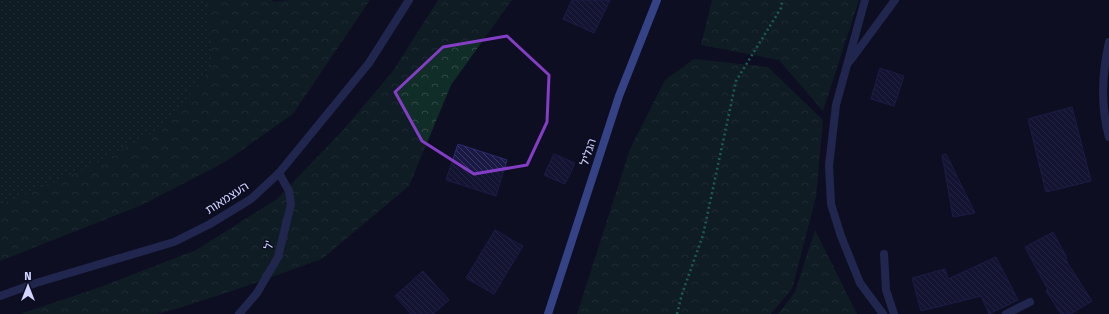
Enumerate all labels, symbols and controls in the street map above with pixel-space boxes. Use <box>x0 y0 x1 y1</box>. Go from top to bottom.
street label: הגליל <box>577 137 599 167</box>
street label: העצמאות <box>203 179 251 217</box>
street label: ל' <box>261 239 277 251</box>
north arrow <box>8 266 48 306</box>
text: N <box>24 270 32 283</box>

